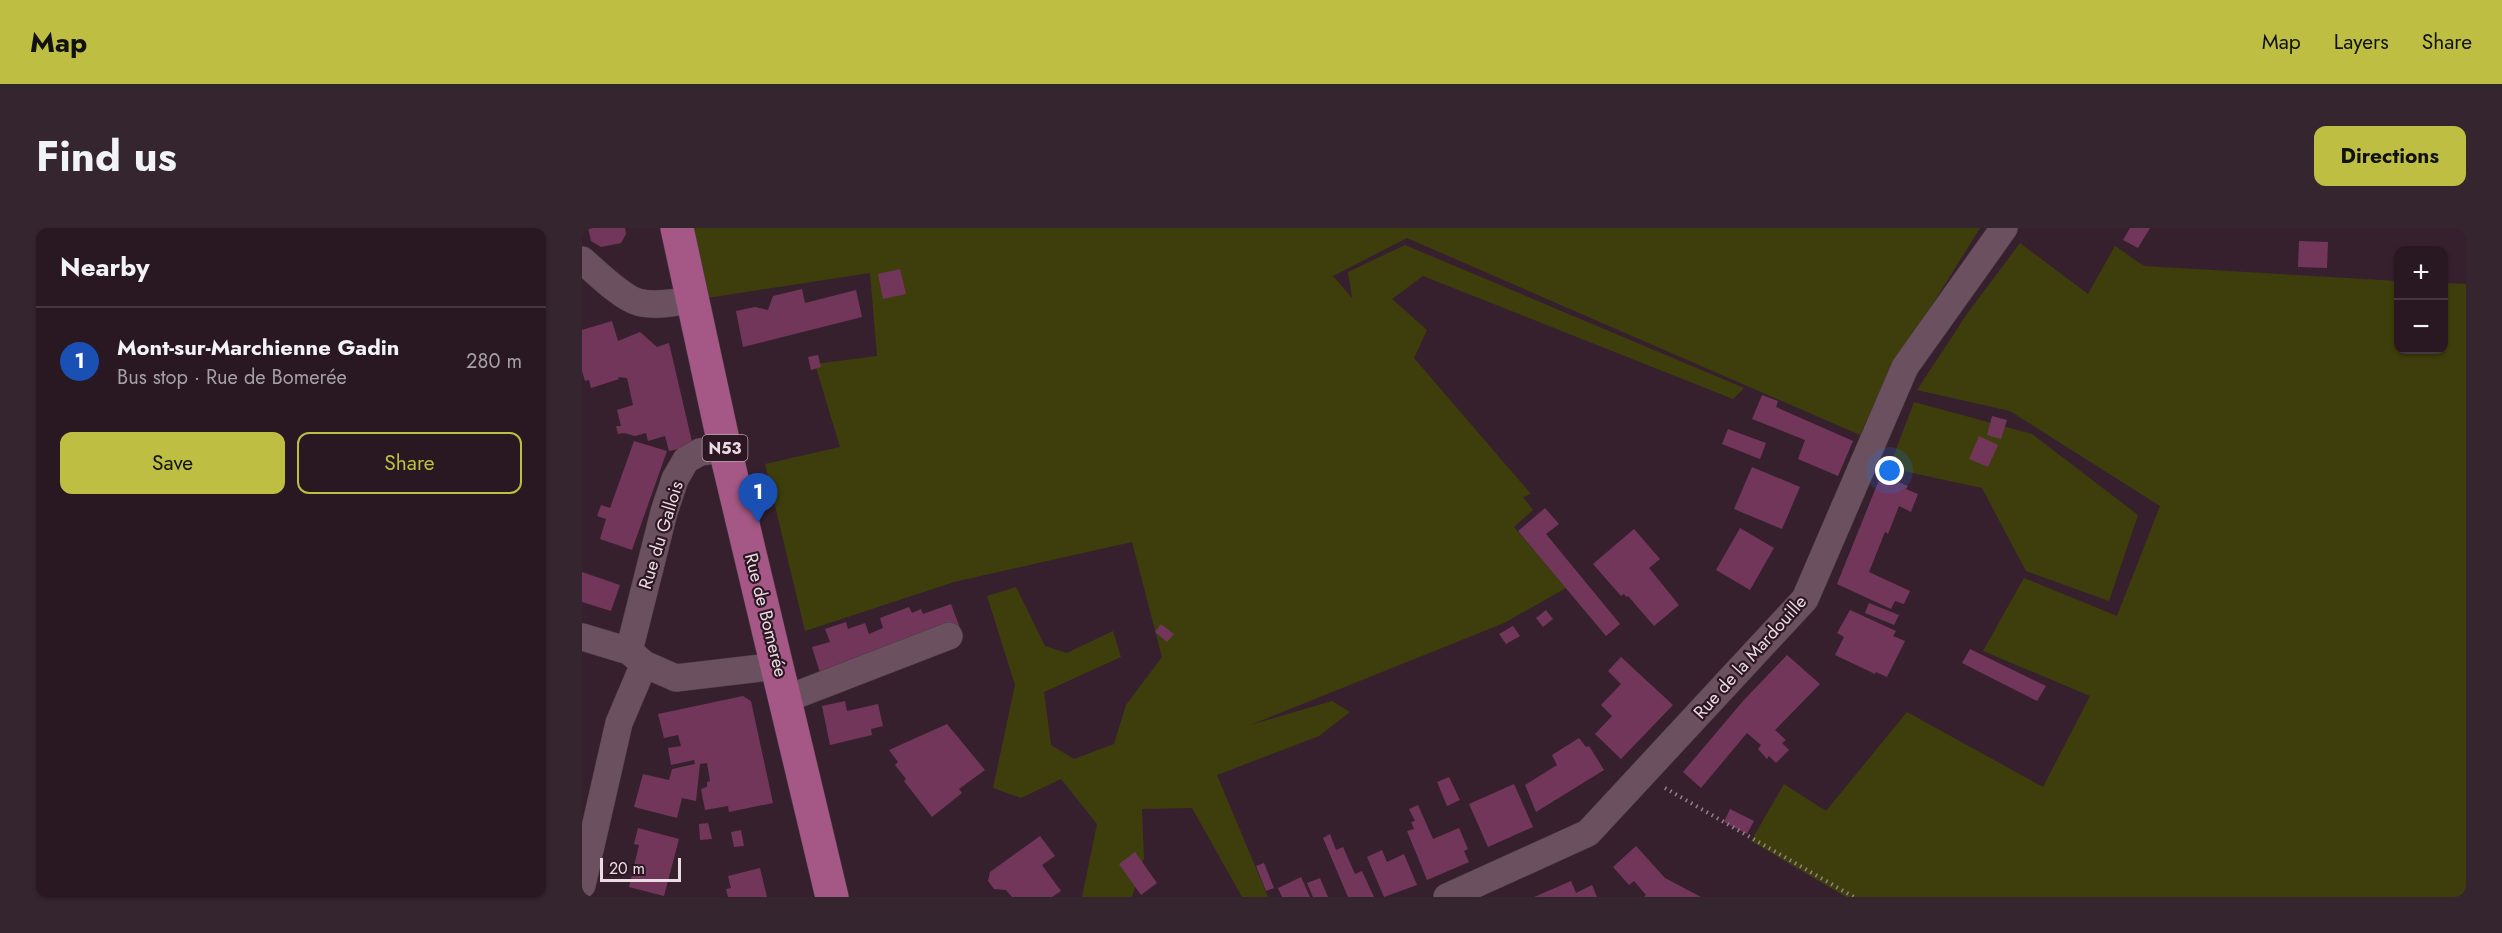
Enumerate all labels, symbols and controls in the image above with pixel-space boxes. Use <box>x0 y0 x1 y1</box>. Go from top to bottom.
text: Map <box>30 22 87 63</box>
text: Map <box>2262 27 2301 57</box>
text: Layers <box>2334 27 2389 57</box>
text: Share <box>2422 27 2472 57</box>
text: Find us <box>36 126 177 187</box>
button: Directions <box>2314 126 2466 186</box>
map controls <box>2394 246 2448 354</box>
button: + <box>2394 246 2448 300</box>
text: Nearby <box>60 248 149 286</box>
button: − <box>2394 300 2448 354</box>
text: Mont-sur-Marchienne Gadin <box>117 331 400 363</box>
text: 1 <box>74 347 85 376</box>
text: 280 m <box>466 347 522 376</box>
text: Bus stop · Rue de Bomerée <box>117 363 347 392</box>
button: Save <box>60 432 285 494</box>
button: Share <box>297 432 522 494</box>
road number: N53 <box>702 435 748 461</box>
your location <box>1875 456 1904 485</box>
pin: 1 <box>738 474 777 523</box>
street label: Rue du Gallois <box>632 478 690 592</box>
street label: Rue de Bomerée <box>738 550 794 680</box>
street label: Rue de la Mardouille <box>1687 589 1813 725</box>
scale bar <box>600 855 681 882</box>
text: 20 m <box>609 857 645 880</box>

